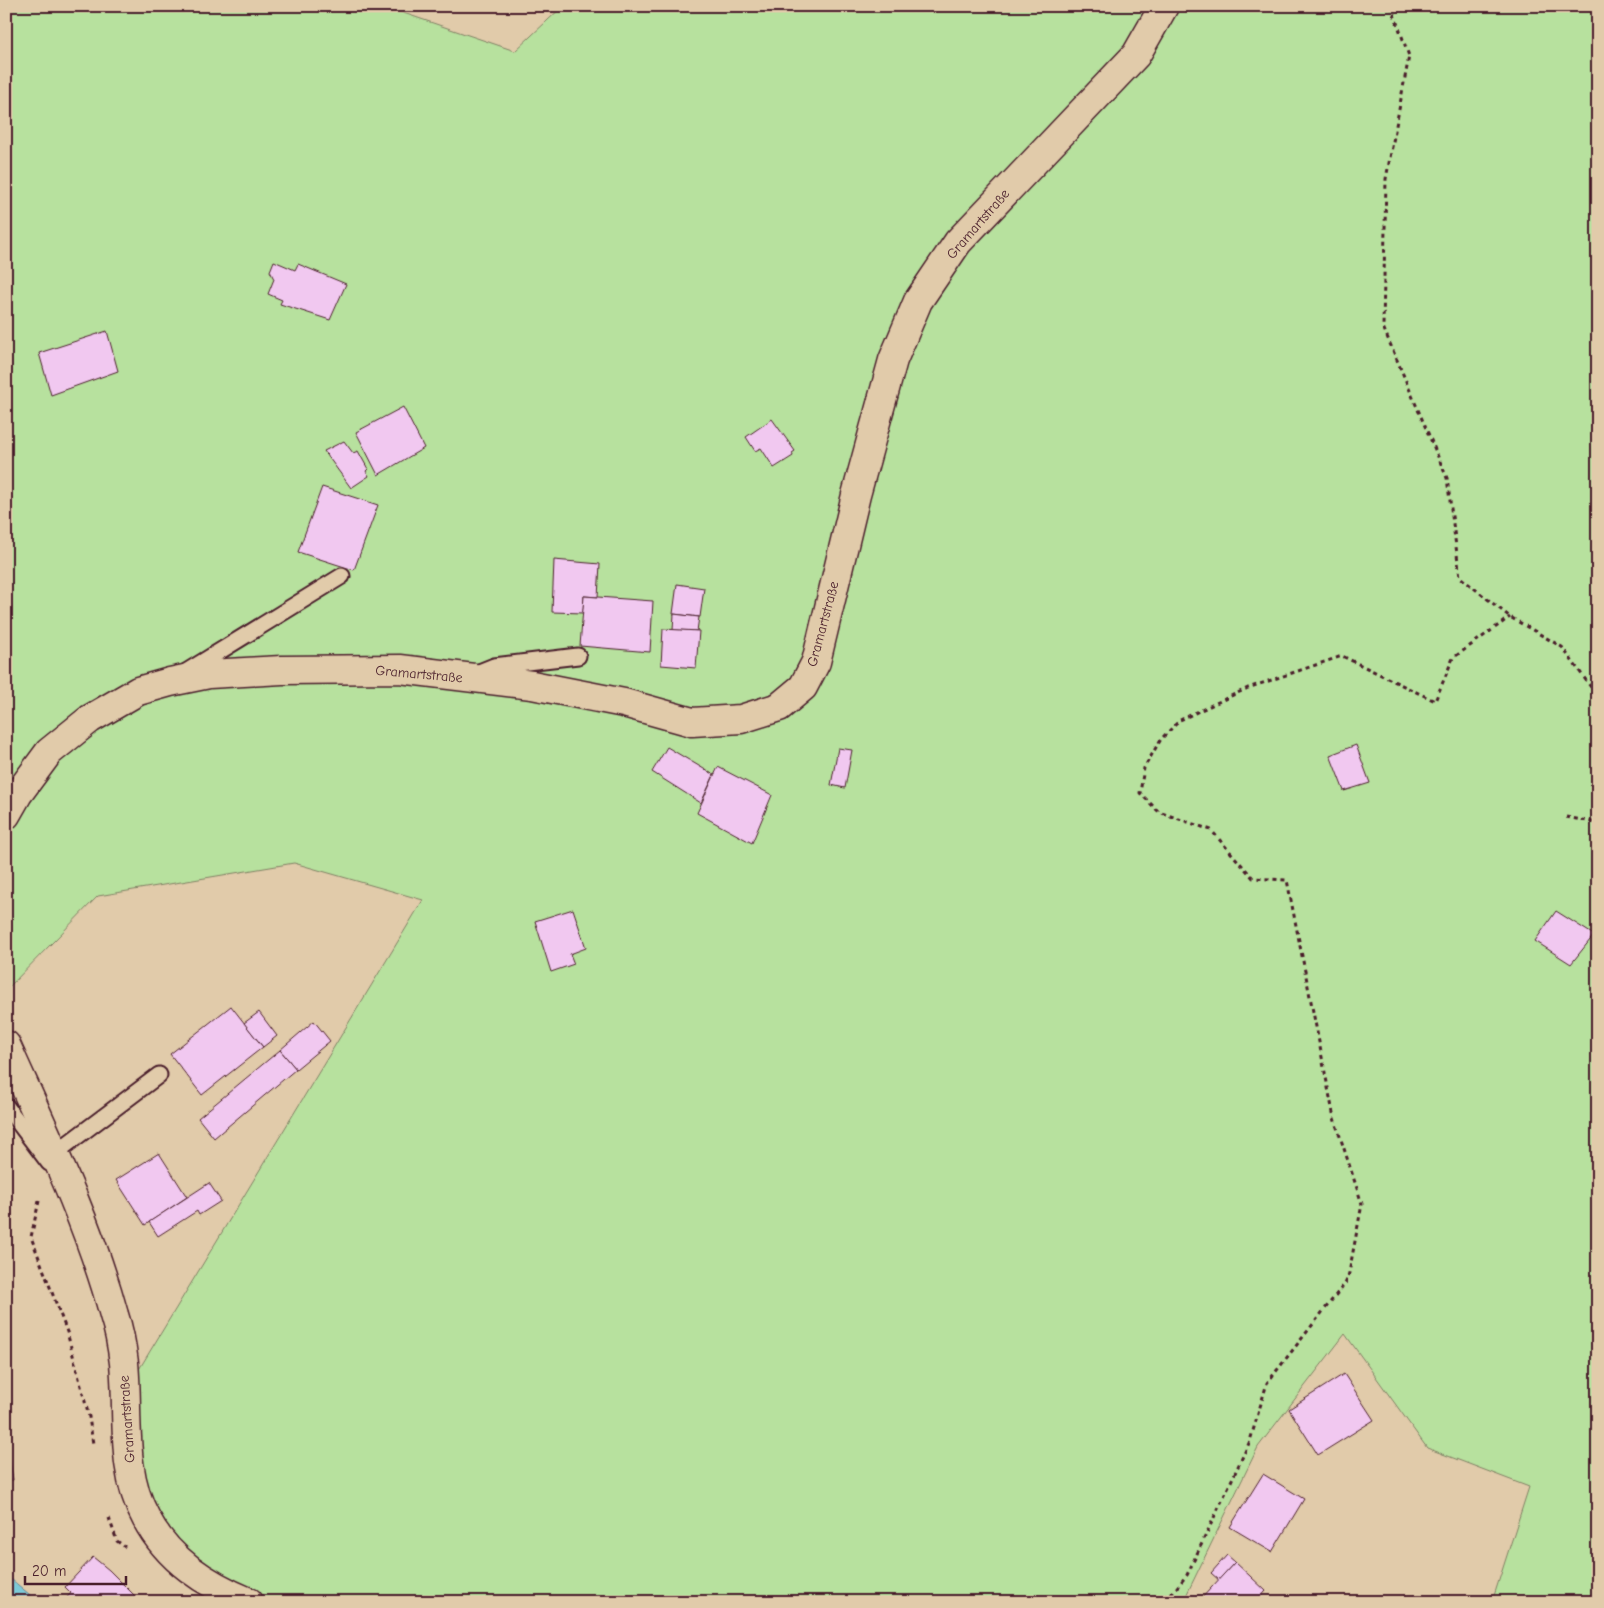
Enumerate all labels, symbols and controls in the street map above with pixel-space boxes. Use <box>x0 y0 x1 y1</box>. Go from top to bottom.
street label: Gramartstraße <box>943 185 1013 263</box>
street label: Gramartstraße <box>803 579 843 669</box>
street label: Gramartstraße <box>375 662 463 686</box>
street label: Gramartstraße <box>115 1375 139 1463</box>
scale bar <box>25 1553 126 1585</box>
text: 20 m <box>32 1562 66 1580</box>

